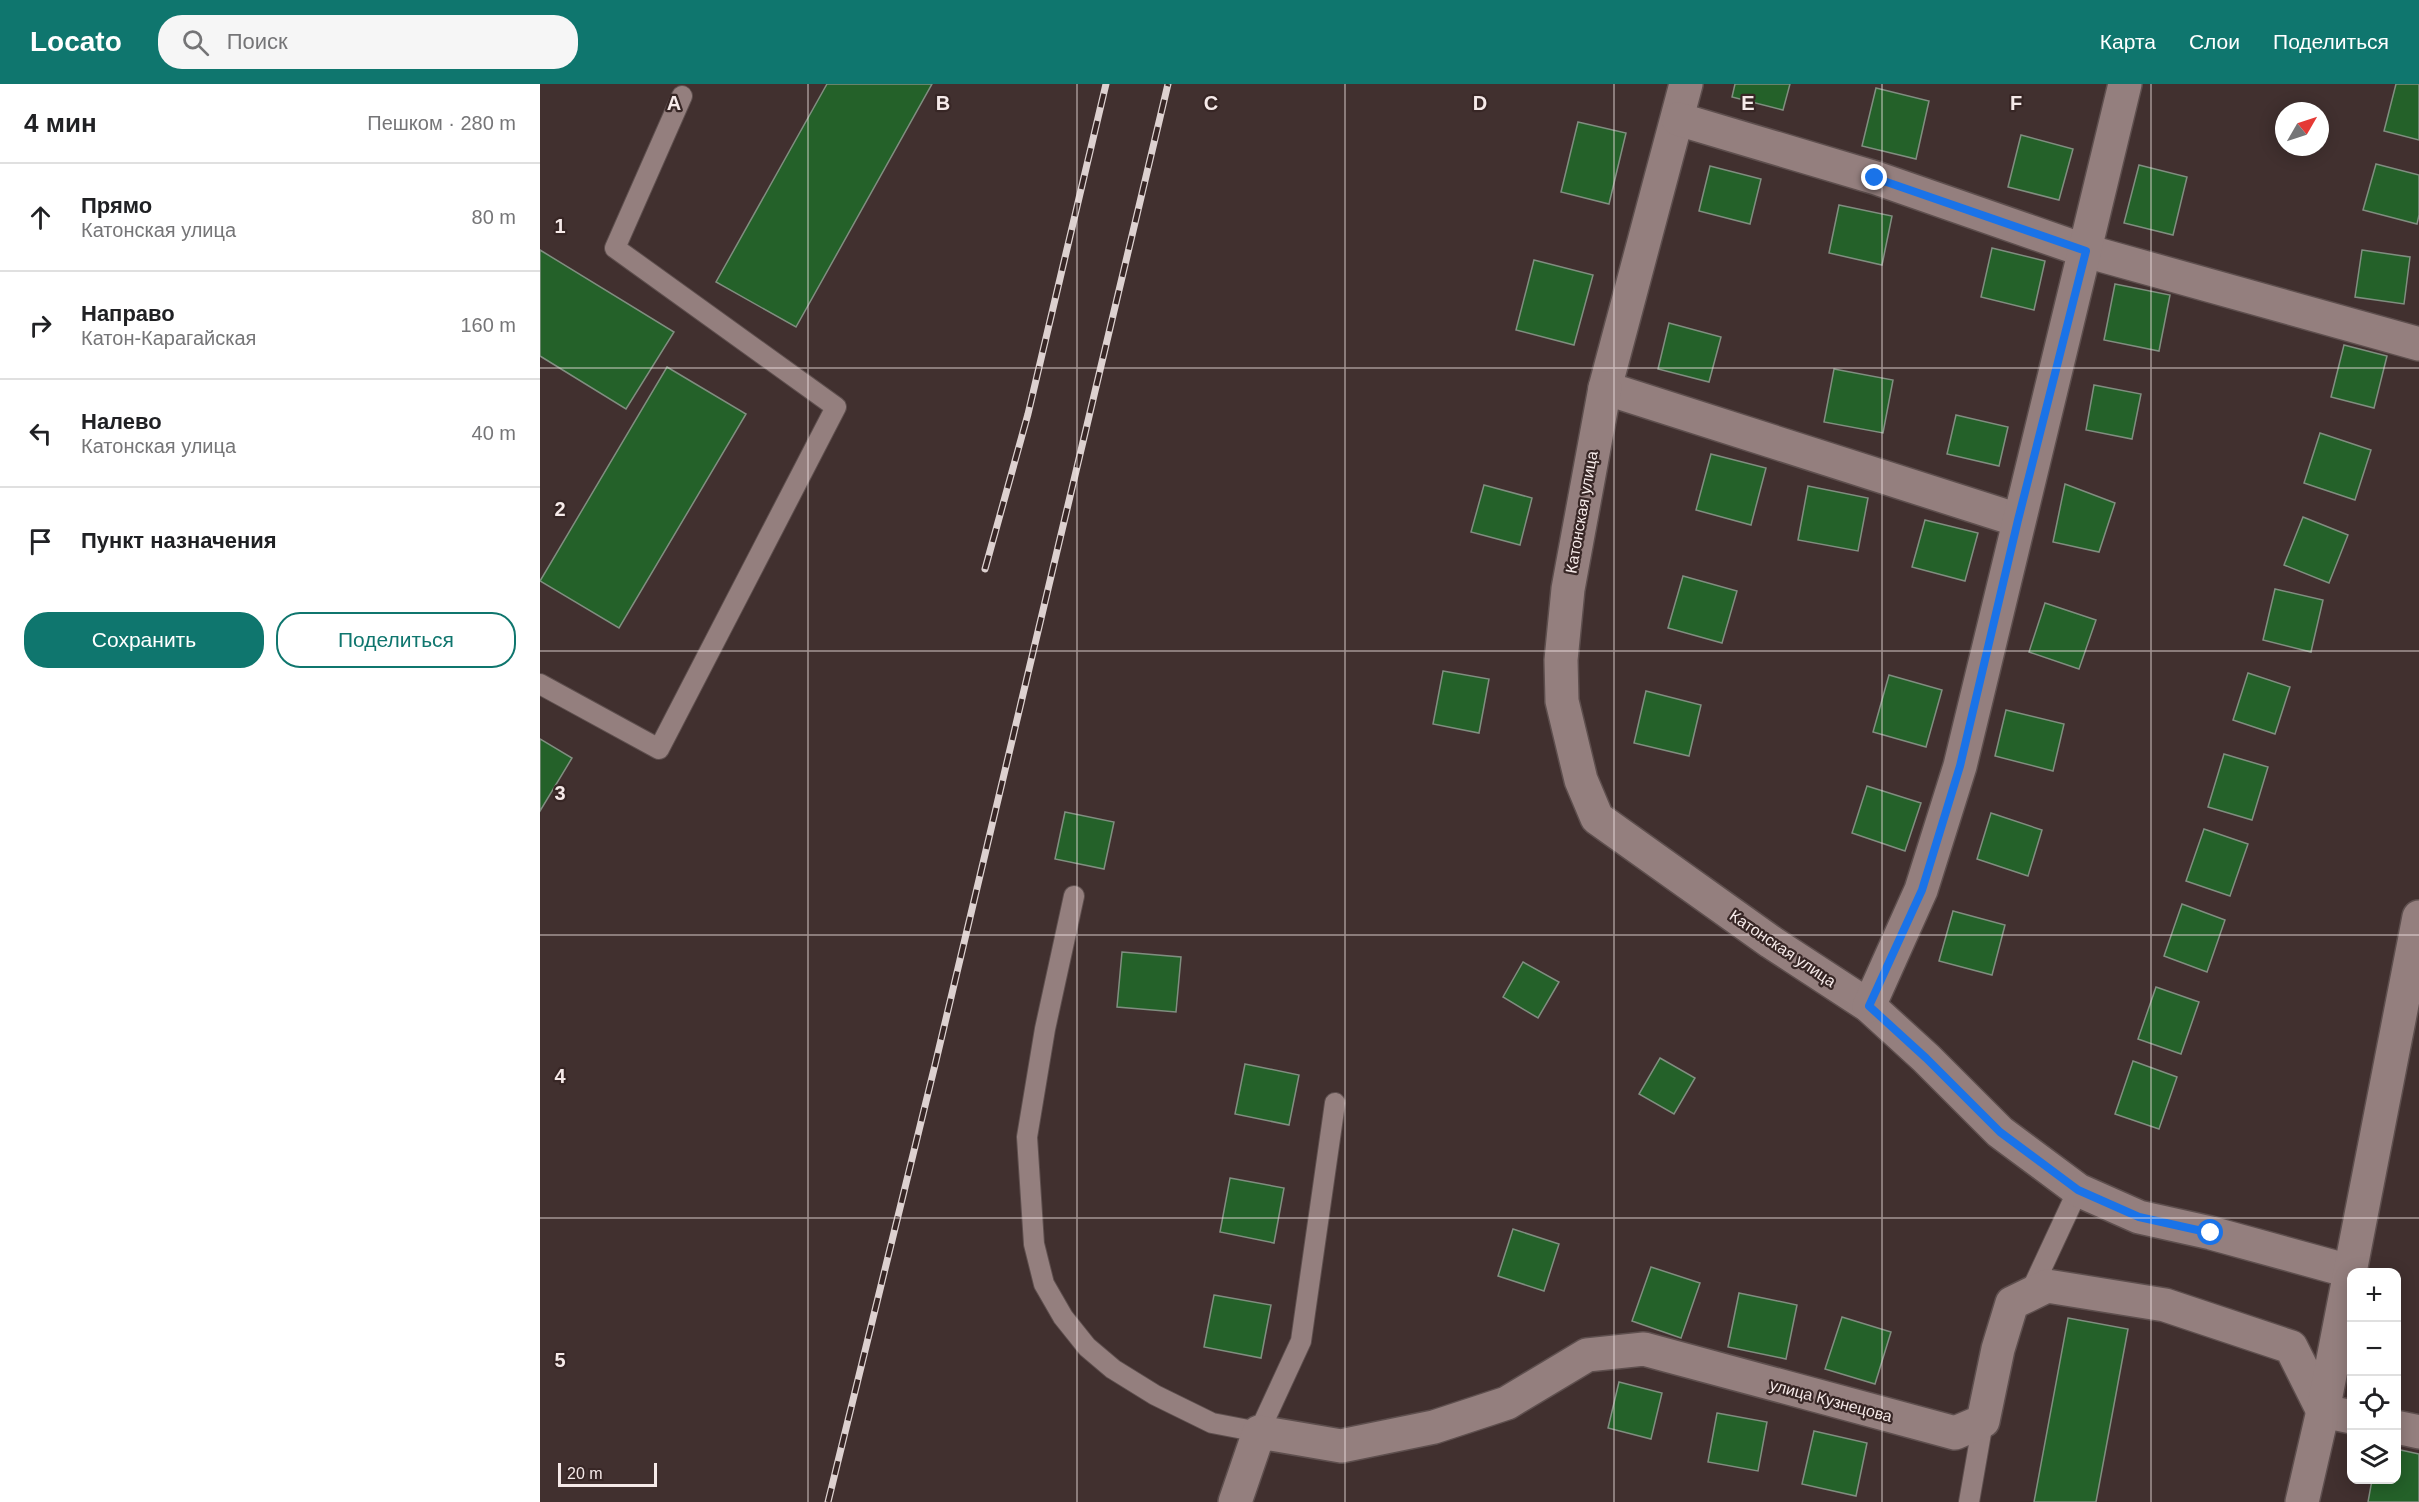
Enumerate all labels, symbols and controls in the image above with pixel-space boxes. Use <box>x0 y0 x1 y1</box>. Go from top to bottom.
search box <box>158 15 578 69</box>
text: Locato <box>30 26 122 57</box>
icon: search <box>179 26 212 59</box>
text: Поиск <box>227 29 288 54</box>
text: Карта <box>2100 30 2156 53</box>
text: Слои <box>2189 30 2240 53</box>
text: Поделиться <box>2273 30 2389 53</box>
text: A <box>667 92 681 114</box>
text: B <box>936 92 950 114</box>
text: C <box>1204 92 1218 114</box>
text: D <box>1473 92 1487 114</box>
text: E <box>1741 92 1755 114</box>
text: F <box>2010 92 2022 114</box>
north arrow <box>2275 102 2329 156</box>
text: 4 мин <box>24 108 97 138</box>
text: Пешком · 280 m <box>367 112 516 134</box>
route end <box>1861 164 1887 190</box>
text: Прямо <box>81 193 152 218</box>
icon: ahead <box>24 201 57 234</box>
text: 80 m <box>472 206 516 228</box>
text: 1 <box>554 215 566 237</box>
text: Катонская улица <box>81 219 236 241</box>
text: Направо <box>81 301 175 326</box>
icon: right <box>24 309 57 342</box>
text: 160 m <box>460 314 516 336</box>
text: Катон-Карагайская <box>81 327 256 349</box>
text: Налево <box>81 409 162 434</box>
icon: left <box>24 417 57 450</box>
text: 40 m <box>472 422 516 444</box>
text: Катонская улица <box>81 435 236 457</box>
street label: Катонская улица <box>1562 449 1601 575</box>
text: 2 <box>554 498 566 520</box>
icon: arrive <box>24 525 57 558</box>
text: Пункт назначения <box>81 528 277 553</box>
button: Сохранить <box>24 612 264 668</box>
button: Поделиться <box>276 612 516 668</box>
text: 3 <box>554 782 566 804</box>
street label: Катонская улица <box>1727 907 1839 990</box>
text: 4 <box>554 1065 566 1087</box>
route start <box>2197 1219 2223 1245</box>
map controls <box>2347 1268 2401 1484</box>
button: + <box>2347 1268 2401 1322</box>
button: − <box>2347 1322 2401 1376</box>
text: 5 <box>554 1349 566 1371</box>
street label: улица Кузнецова <box>1768 1376 1894 1425</box>
button: locate <box>2347 1376 2401 1430</box>
button: layers <box>2347 1430 2401 1484</box>
scale bar <box>558 1460 657 1488</box>
text: 20 m <box>567 1465 603 1482</box>

